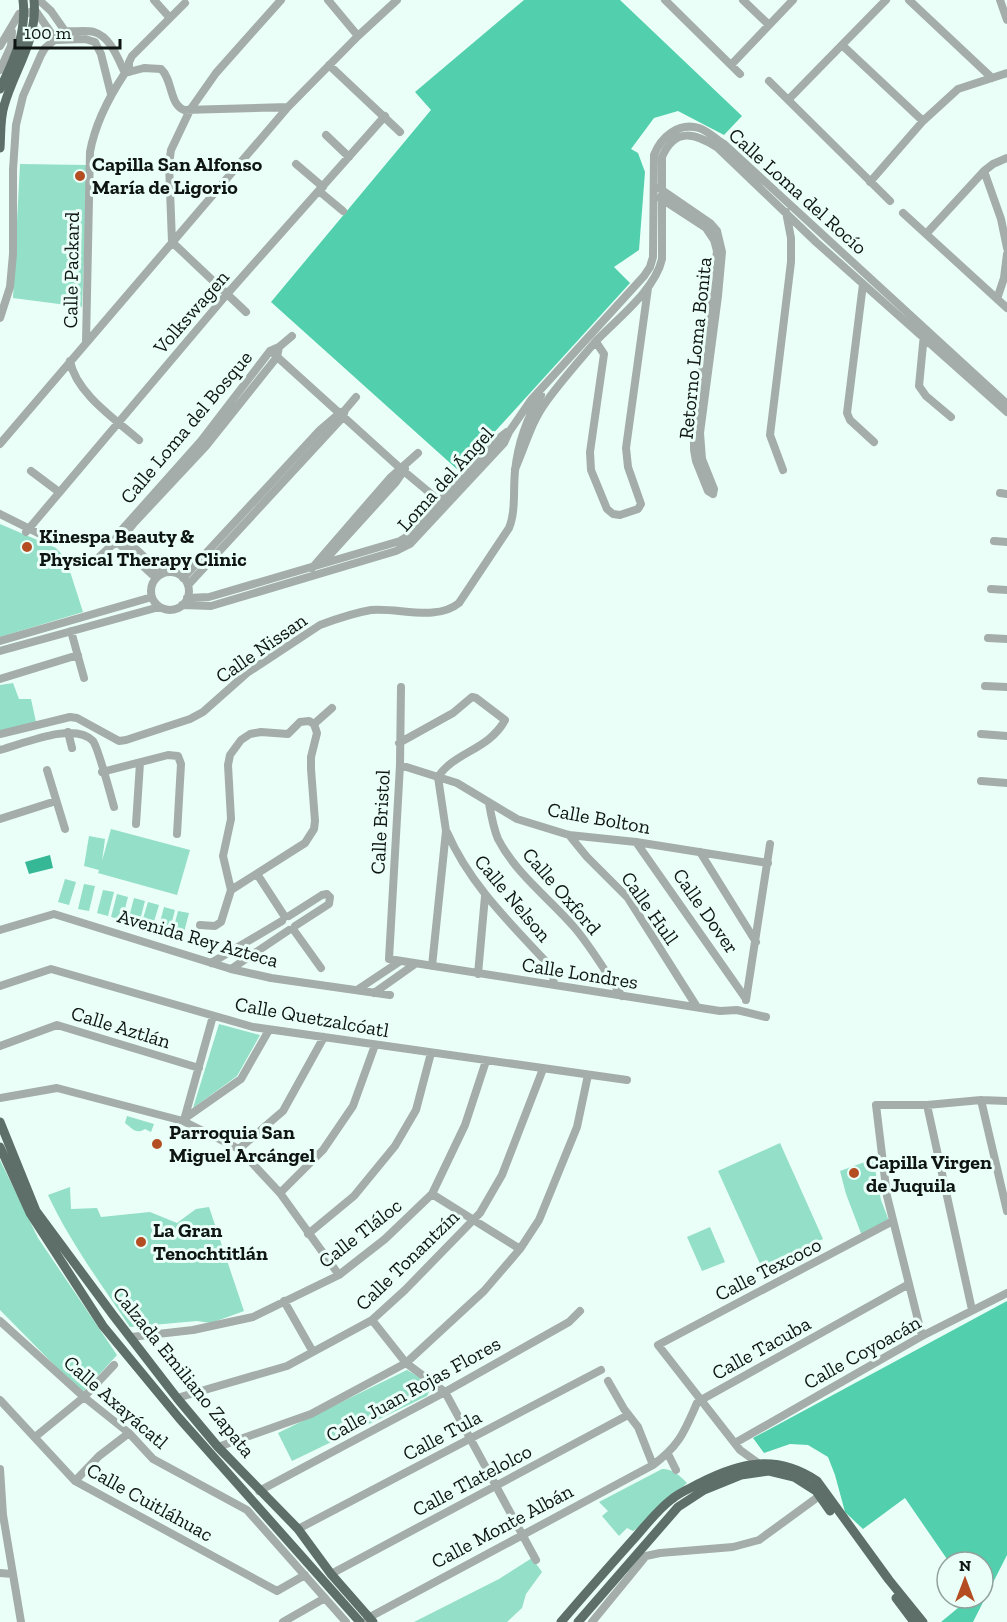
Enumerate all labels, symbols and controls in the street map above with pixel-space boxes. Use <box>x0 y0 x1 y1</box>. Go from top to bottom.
scale bar <box>15 12 120 50</box>
text: 100 m <box>24 22 72 44</box>
street label: Calle Loma del Rocío <box>724 123 872 259</box>
place label: Capilla San Alfonso María de Ligorio <box>92 152 263 199</box>
marker: Capilla San Alfonso María de Ligorio <box>73 169 87 183</box>
street label: Calle Packard <box>58 211 84 329</box>
street label: Retorno Loma Bonita <box>674 255 717 440</box>
street label: Volkswagen <box>147 265 234 360</box>
street label: Calle Loma del Bosque <box>115 346 257 508</box>
street label: Loma del Ángel <box>392 422 498 536</box>
place label: Kinespa Beauty & Physical Therapy Clinic <box>39 524 247 571</box>
marker: Kinespa Beauty & Physical Therapy Clinic <box>20 540 34 554</box>
street label: Calle Nissan <box>211 608 312 688</box>
street label: Calle Bristol <box>365 769 395 875</box>
street label: Calle Bolton <box>546 797 653 839</box>
street label: Calle Oxford <box>518 842 606 940</box>
street label: Calle Nelson <box>470 849 557 947</box>
street label: Calle Dover <box>668 864 744 958</box>
street label: Calle Hull <box>616 867 684 949</box>
street label: Avenida Rey Azteca <box>115 904 282 973</box>
street label: Calle Londres <box>520 952 640 994</box>
street label: Calle Quetzalcóatl <box>233 992 391 1042</box>
street label: Calle Aztlán <box>68 1001 174 1054</box>
place label: Parroquia San Miguel Arcángel <box>169 1120 315 1167</box>
marker: Parroquia San Miguel Arcángel <box>150 1137 164 1151</box>
place label: Capilla Virgen de Juquila <box>866 1150 992 1197</box>
marker: Capilla Virgen de Juquila <box>847 1166 861 1180</box>
street label: Calle Tláloc <box>314 1193 406 1273</box>
street label: Calle Tonantzín <box>350 1204 464 1315</box>
place label: La Gran Tenochtitlán <box>153 1218 268 1265</box>
street label: Calle Texcoco <box>711 1232 825 1306</box>
marker: La Gran Tenochtitlán <box>134 1235 148 1249</box>
street label: Calzada Emiliano Zapata <box>108 1282 260 1462</box>
street label: Calle Coyoacán <box>799 1310 925 1394</box>
street label: Calle Tacuba <box>707 1311 815 1385</box>
street label: Calle Juan Rojas Flores <box>321 1331 505 1447</box>
street label: Calle Axayácatl <box>59 1350 173 1454</box>
street label: Calle Tula <box>399 1404 486 1466</box>
street label: Calle Tlatelolco <box>408 1439 536 1521</box>
street label: Calle Cuitláhuac <box>83 1457 217 1547</box>
street label: Calle Monte Albán <box>427 1478 577 1573</box>
north arrow <box>935 1550 995 1610</box>
text: N <box>959 1556 971 1575</box>

